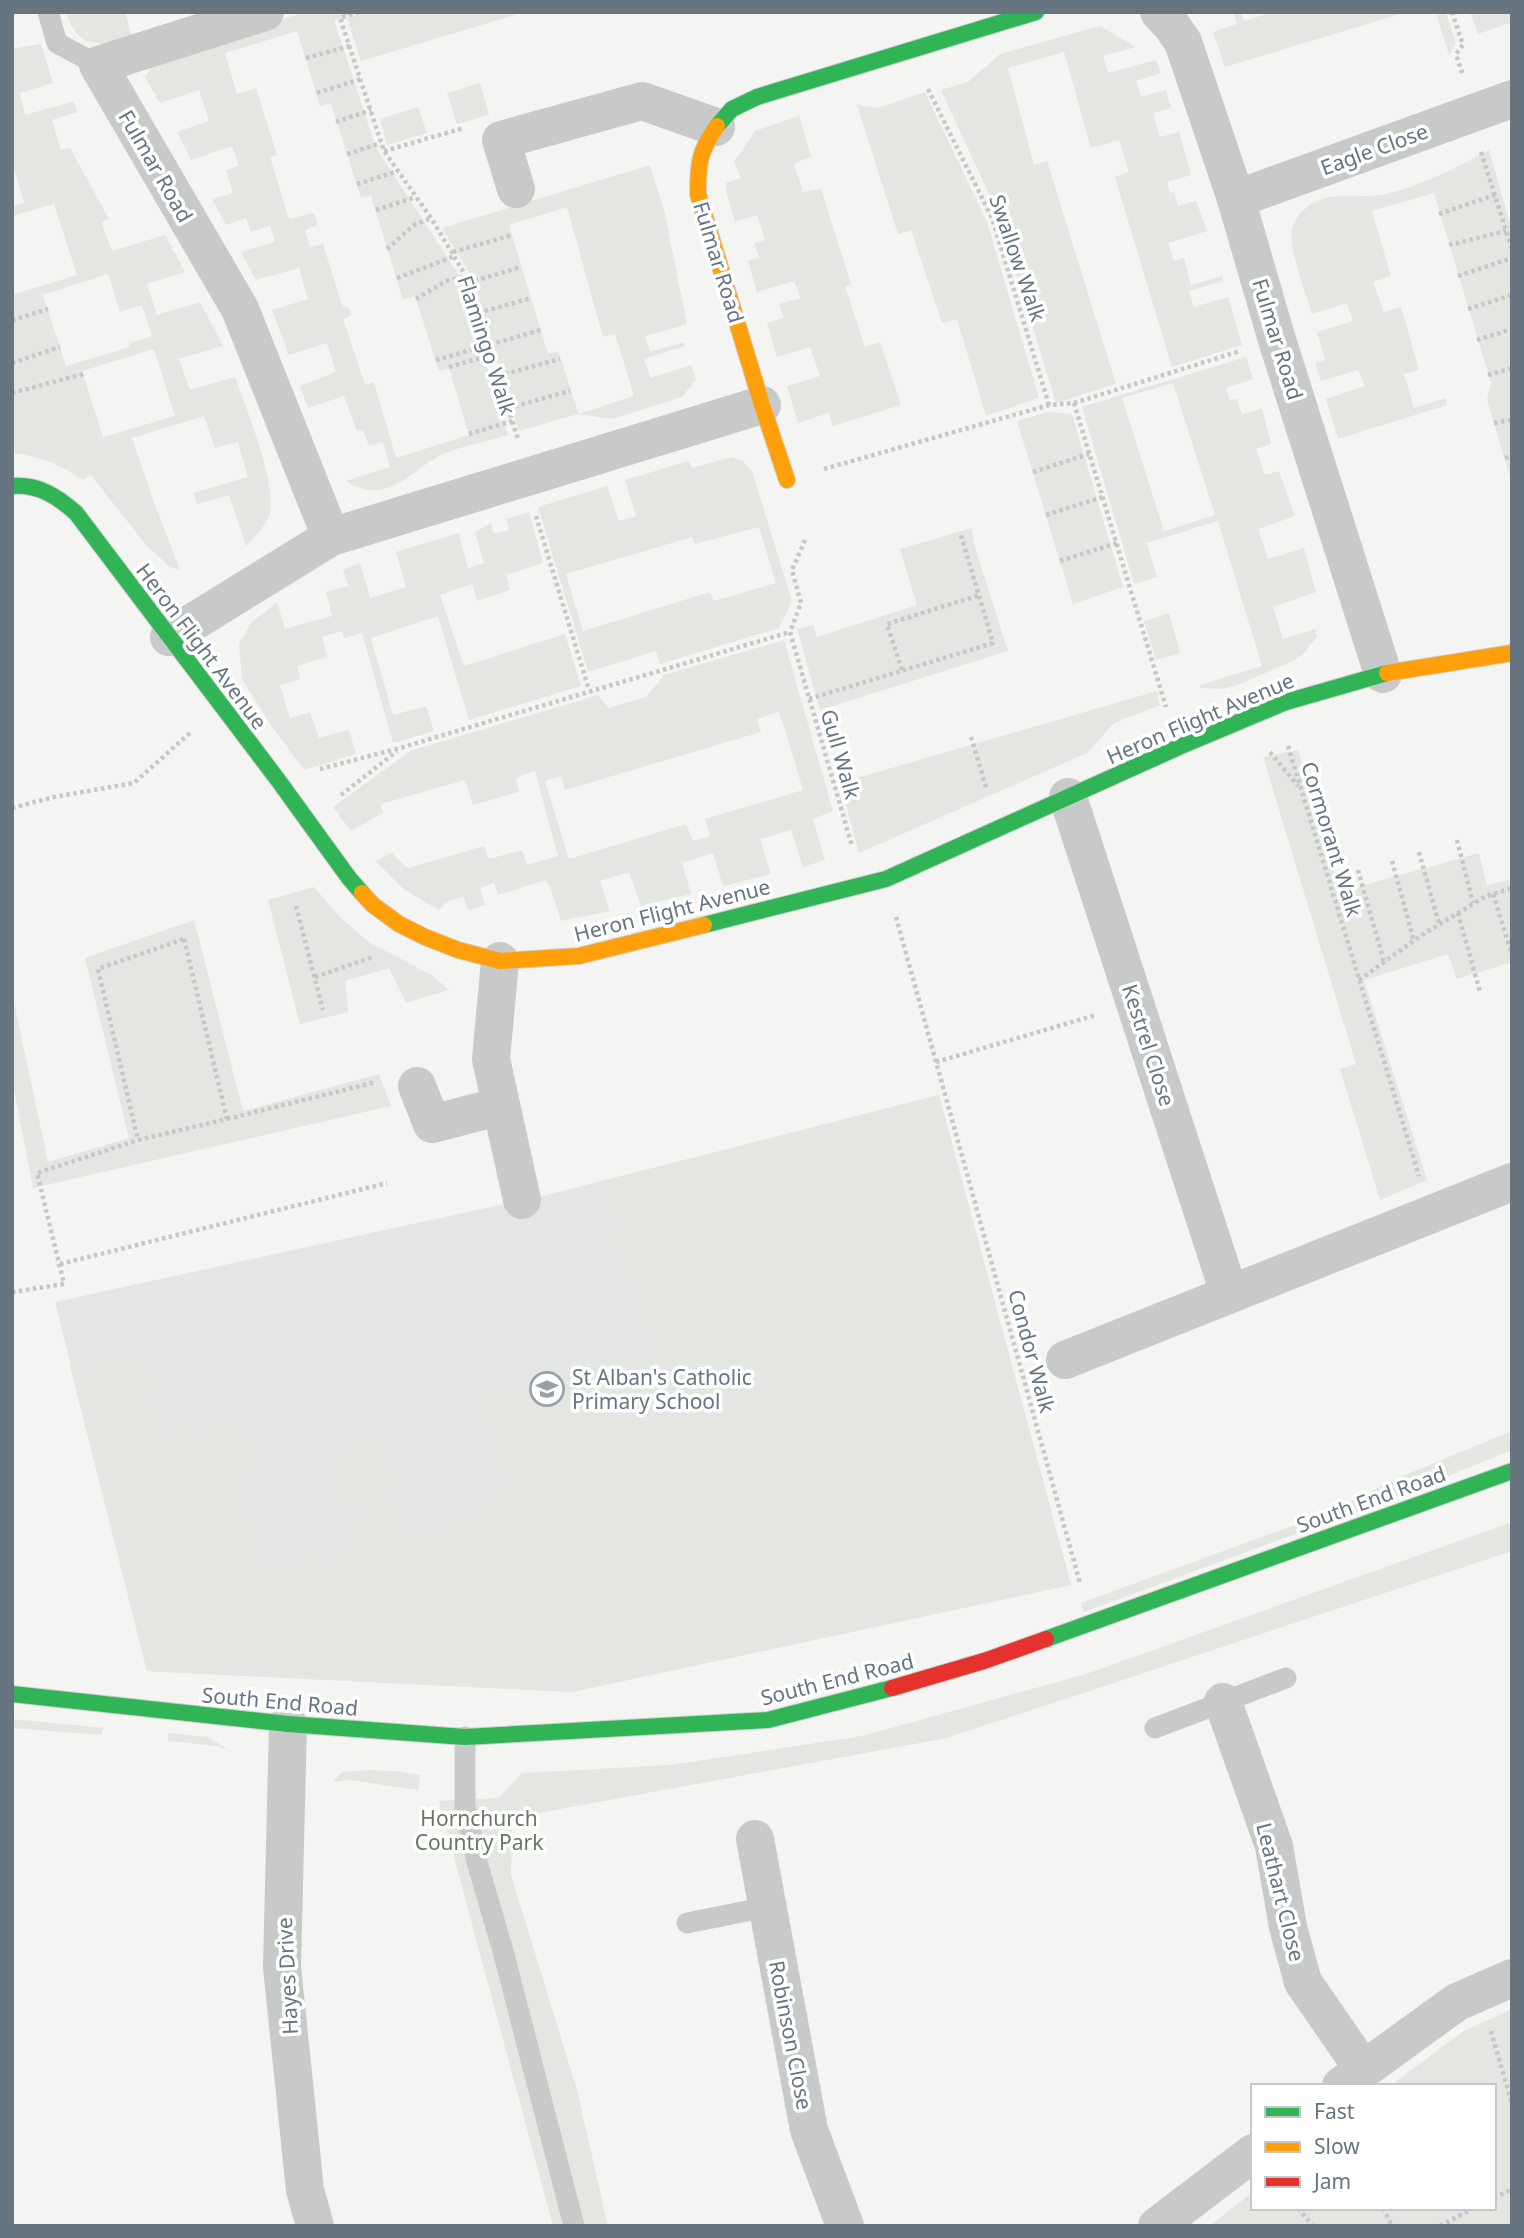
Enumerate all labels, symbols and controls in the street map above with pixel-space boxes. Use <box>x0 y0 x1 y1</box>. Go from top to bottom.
street label: Fulmar Road <box>113 105 199 227</box>
street label: Eagle Close <box>1316 117 1432 181</box>
street label: Swallow Walk <box>983 191 1053 326</box>
street label: Fulmar Road <box>687 198 751 326</box>
street label: Flamingo Walk <box>451 272 523 419</box>
street label: Fulmar Road <box>1246 275 1310 403</box>
street label: Heron Flight Avenue <box>130 557 274 735</box>
street label: Heron Flight Avenue <box>1102 666 1298 770</box>
street label: Gull Walk <box>815 706 867 803</box>
street label: Cormorant Walk <box>1295 758 1369 921</box>
street label: Heron Flight Avenue <box>571 872 773 948</box>
street label: Kestrel Close <box>1116 980 1182 1110</box>
street label: Condor Walk <box>1002 1286 1062 1416</box>
place label: St Alban's Catholic Primary School <box>572 1363 752 1415</box>
school or university icon: St Alban's Catholic Primary School <box>528 1370 566 1408</box>
street label: South End Road <box>1293 1459 1449 1539</box>
street label: South End Road <box>758 1646 916 1712</box>
street label: South End Road <box>201 1680 359 1722</box>
park label: Hornchurch Country Park <box>415 1804 544 1856</box>
street label: Leathart Close <box>1250 1820 1312 1964</box>
street label: Hayes Drive <box>270 1917 304 2035</box>
street label: Robinson Close <box>763 1958 819 2112</box>
legend <box>1251 2084 1496 2210</box>
text: Fast <box>1314 2097 1355 2125</box>
text: Slow <box>1314 2132 1360 2160</box>
text: Jam <box>1312 2167 1351 2195</box>

